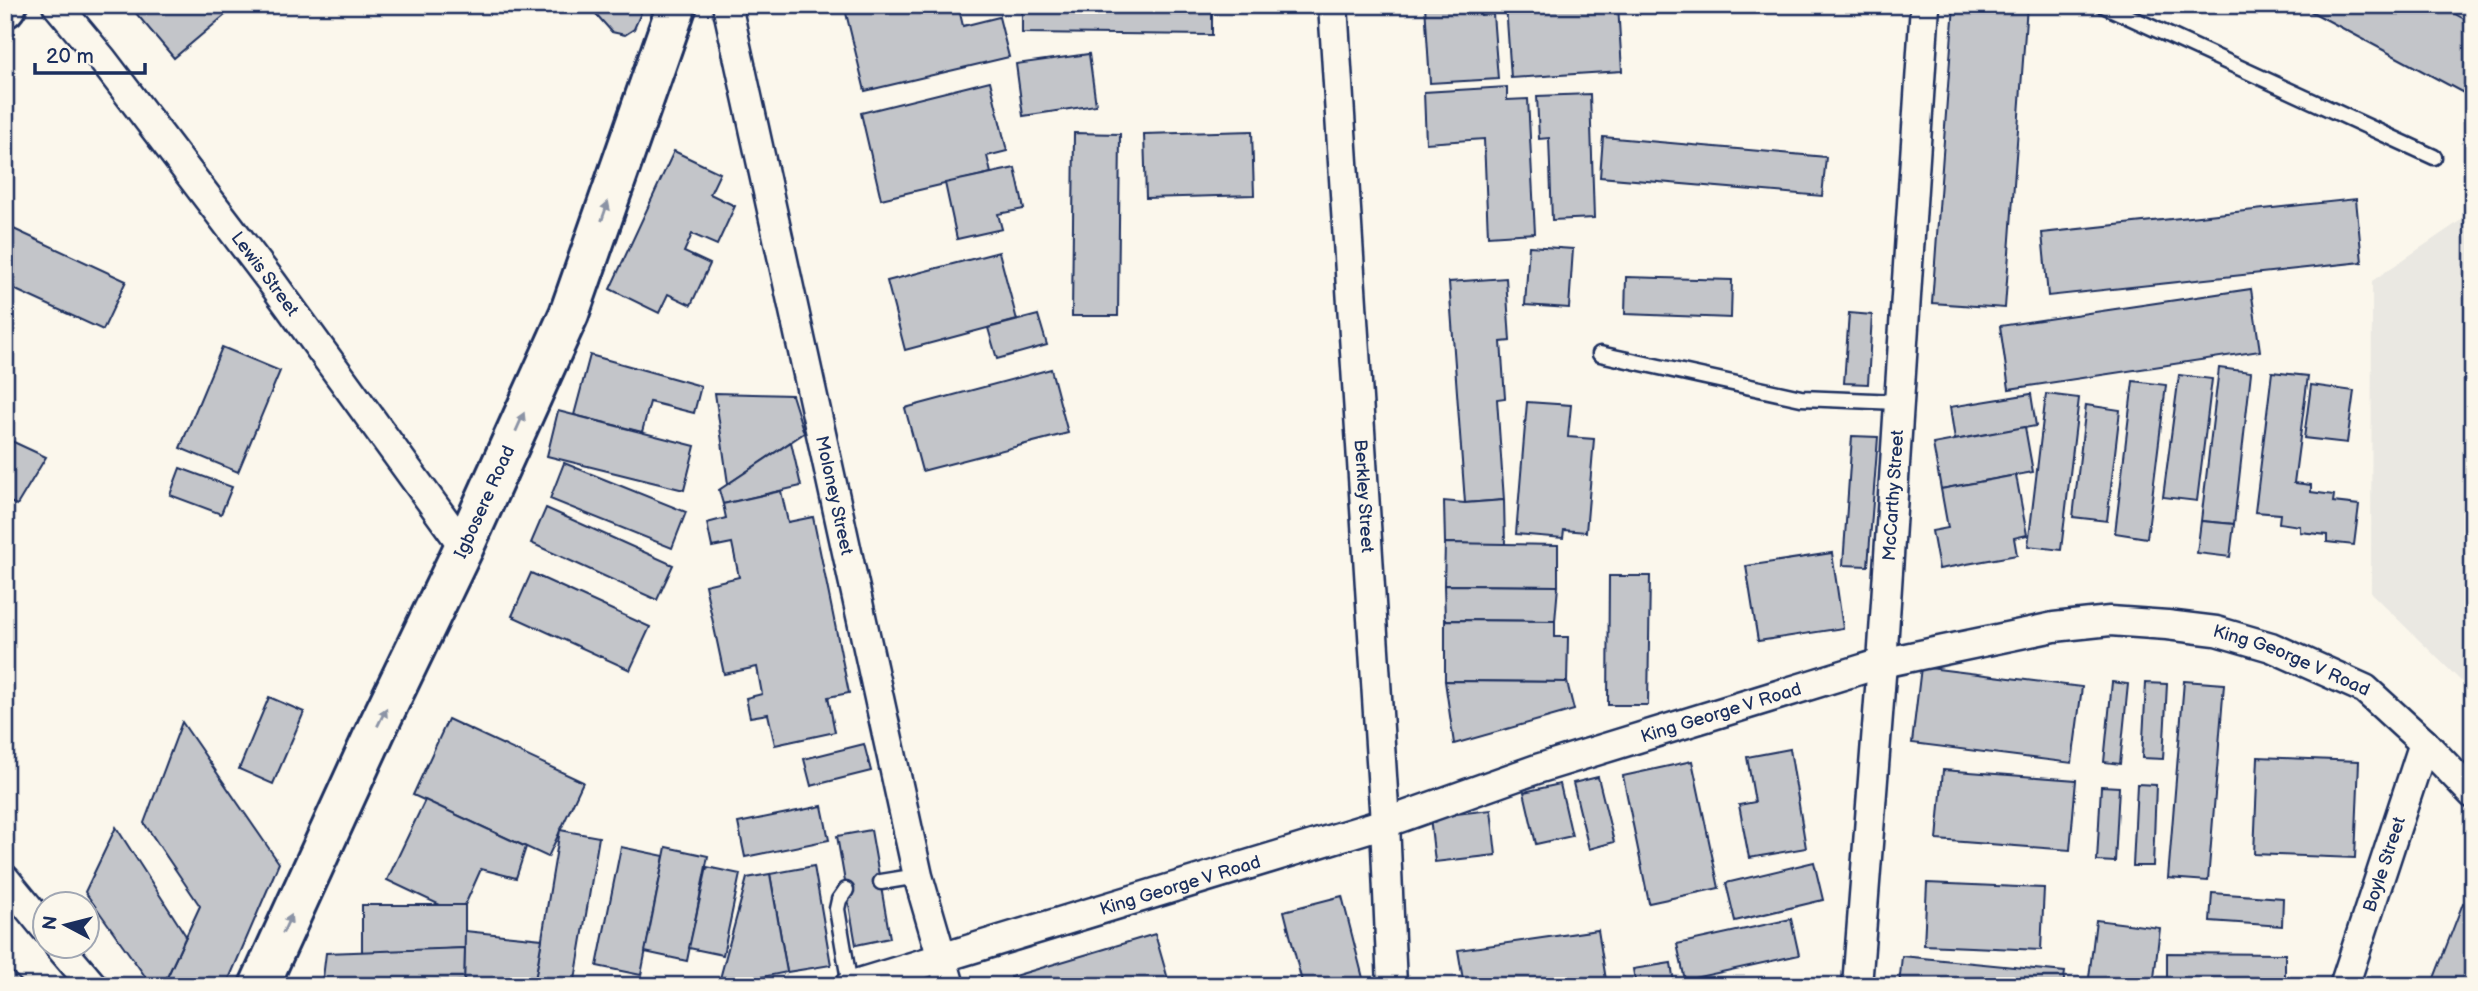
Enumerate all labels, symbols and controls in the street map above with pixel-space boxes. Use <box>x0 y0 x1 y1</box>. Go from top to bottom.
scale bar <box>35 32 145 76</box>
text: 20 m <box>46 44 94 69</box>
one-way arrow <box>600 201 611 222</box>
street label: Lewis Street <box>227 228 304 320</box>
one-way arrow <box>514 412 526 432</box>
street label: McCarthy Street <box>1878 429 1908 562</box>
street label: Moloney Street <box>811 434 858 557</box>
street label: Berkley Street <box>1350 439 1378 554</box>
street label: Igbosere Road <box>450 442 519 562</box>
street label: King George V Road <box>2211 620 2373 700</box>
street label: King George V Road <box>1638 678 1804 747</box>
one-way arrow <box>376 707 388 727</box>
street label: Boyle Street <box>2359 814 2410 915</box>
street label: King George V Road <box>1097 851 1263 920</box>
north arrow <box>32 890 102 960</box>
one-way arrow <box>281 914 293 934</box>
text: N <box>38 915 63 932</box>

